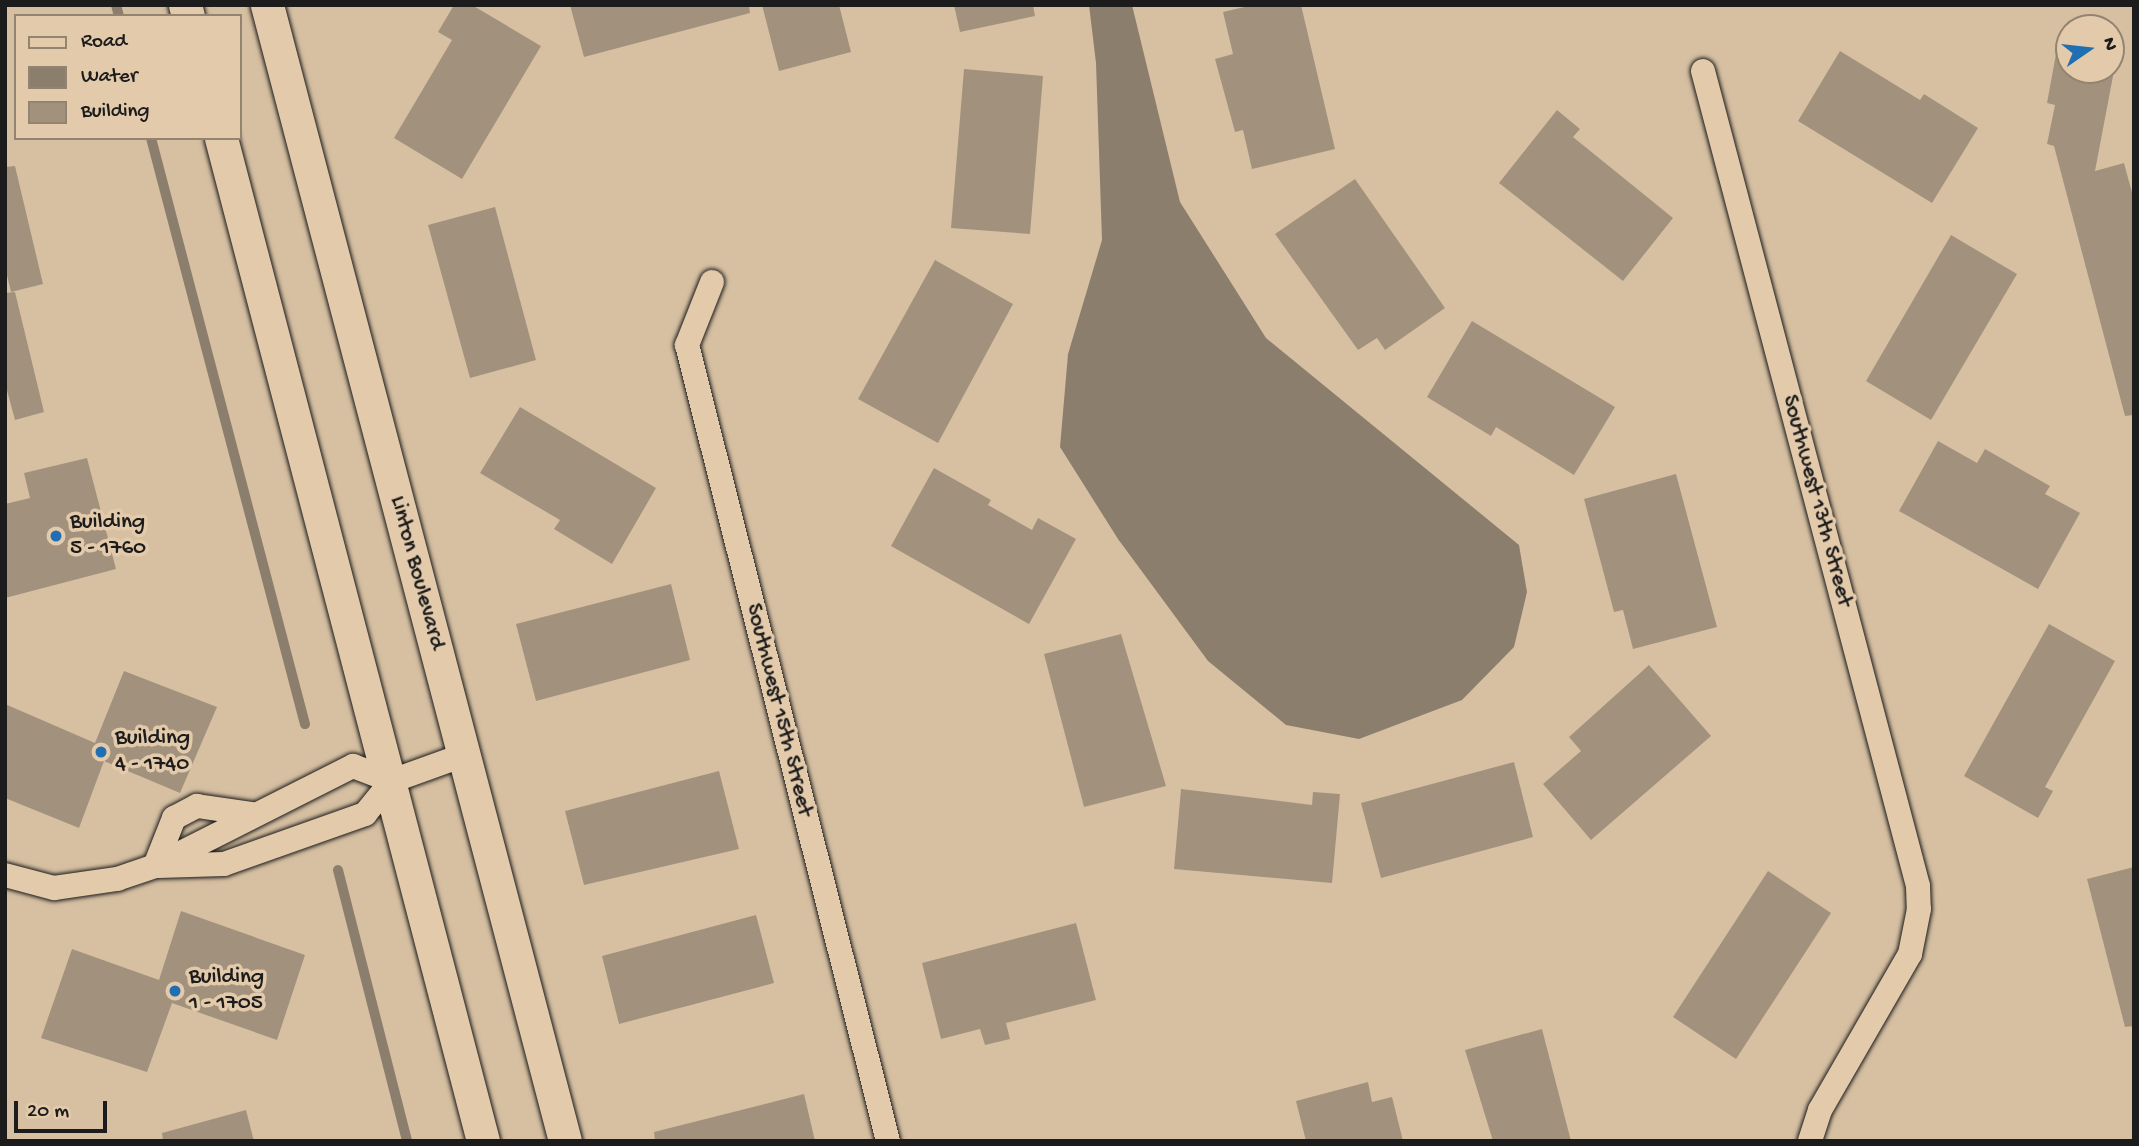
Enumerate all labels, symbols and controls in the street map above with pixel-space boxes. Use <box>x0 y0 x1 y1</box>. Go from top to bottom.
legend <box>14 14 242 140</box>
north arrow <box>2055 14 2125 84</box>
text: Road <box>81 30 127 55</box>
text: N <box>2096 35 2122 53</box>
text: Water <box>81 65 137 90</box>
text: Building <box>81 100 150 125</box>
street label: Southwest 13th Street <box>1774 392 1858 610</box>
street label: Linton Boulevard <box>382 493 450 653</box>
place label: Building 5 - 1760 <box>70 509 146 563</box>
marker: Building 5 - 1760 <box>48 528 64 544</box>
street label: Southwest 15th Street <box>738 601 818 819</box>
place label: Building 4 - 1740 <box>115 725 190 779</box>
marker: Building 4 - 1740 <box>93 744 109 760</box>
place label: Building 1 - 1705 <box>189 964 264 1018</box>
marker: Building 1 - 1705 <box>167 983 183 999</box>
scale bar <box>18 1086 110 1130</box>
text: 20 m <box>27 1100 69 1125</box>

